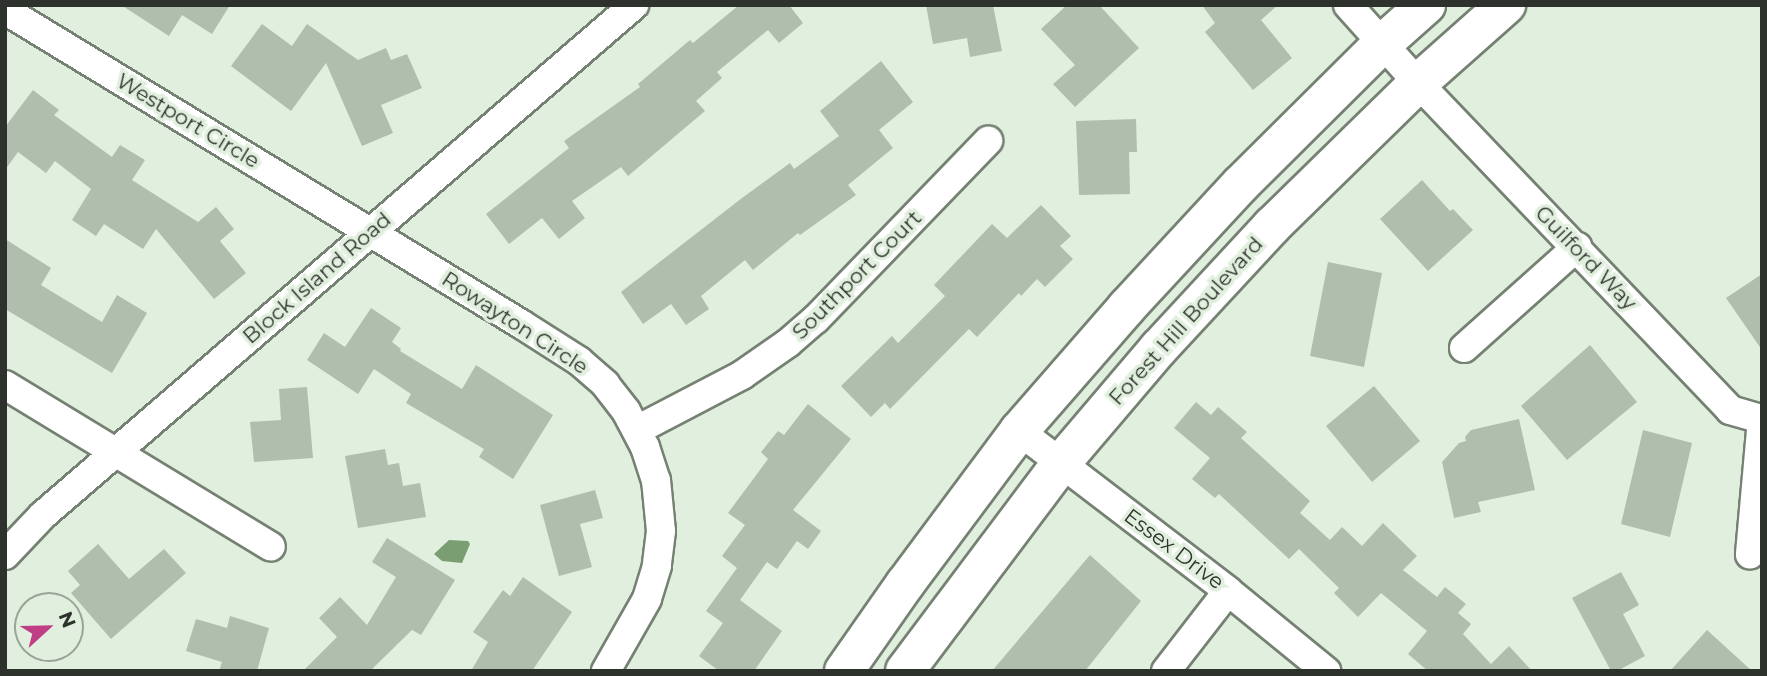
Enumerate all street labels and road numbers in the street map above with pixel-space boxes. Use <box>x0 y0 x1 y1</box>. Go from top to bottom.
street label: Westport Circle <box>112 68 264 174</box>
street label: Guilford Way <box>1530 201 1642 315</box>
street label: Southport Court <box>787 205 927 345</box>
street label: Block Island Road <box>238 207 396 349</box>
street label: Forest Hill Boulevard <box>1104 232 1268 410</box>
street label: Rowayton Circle <box>437 266 593 380</box>
street label: Essex Drive <box>1119 503 1229 595</box>

